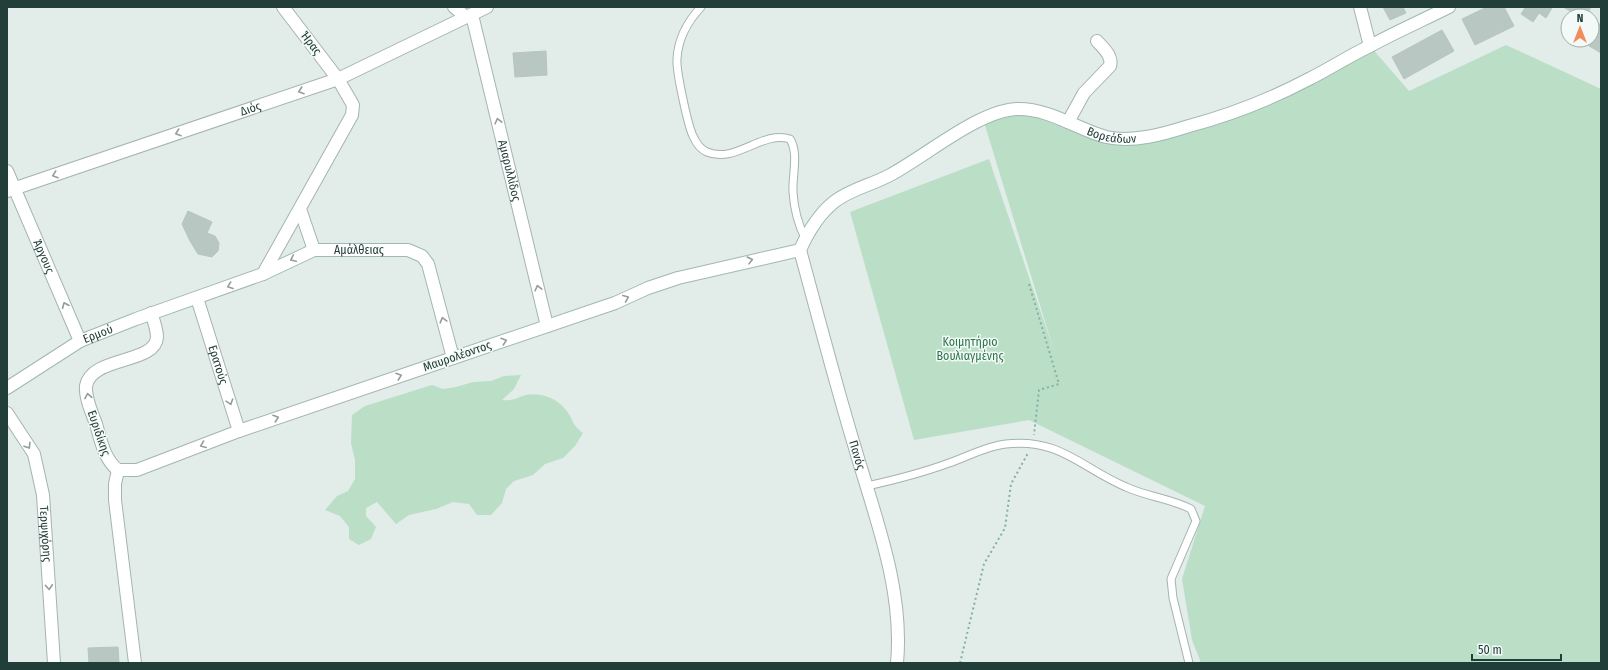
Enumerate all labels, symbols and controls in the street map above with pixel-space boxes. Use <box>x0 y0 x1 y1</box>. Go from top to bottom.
north arrow <box>1560 8 1600 48</box>
text: N <box>1577 12 1583 25</box>
street label: Ήρας <box>298 28 324 58</box>
one-way arrow <box>298 86 305 95</box>
street label: Διός <box>238 99 263 119</box>
one-way arrow <box>494 117 502 124</box>
street label: Βορεάδων <box>1085 124 1138 146</box>
one-way arrow <box>175 128 182 137</box>
street label: Αμαρυλλίδος <box>495 138 524 203</box>
one-way arrow <box>52 170 59 178</box>
street label: Άργους <box>30 237 57 276</box>
street label: Αμάλθειας <box>334 243 384 257</box>
one-way arrow <box>290 254 298 262</box>
one-way arrow <box>747 257 754 265</box>
one-way arrow <box>226 282 233 290</box>
one-way arrow <box>534 285 543 292</box>
one-way arrow <box>622 295 630 303</box>
one-way arrow <box>61 302 69 309</box>
one-way arrow <box>439 317 448 324</box>
street label: Ερμού <box>81 322 115 346</box>
park label: Κοιμητήριο Βουλιαγμένης <box>937 335 1003 363</box>
one-way arrow <box>500 337 507 345</box>
street label: Μαυρολέοντος <box>421 338 493 374</box>
street label: Ερατούς <box>205 343 231 386</box>
one-way arrow <box>396 372 403 381</box>
one-way arrow <box>84 393 92 400</box>
one-way arrow <box>225 398 234 405</box>
street label: Ευριδίκης <box>85 408 113 458</box>
one-way arrow <box>273 414 280 423</box>
street label: Πανός <box>846 439 868 472</box>
one-way arrow <box>200 440 207 448</box>
one-way arrow <box>24 441 31 448</box>
street label: Τερψιχόρης <box>37 505 54 562</box>
one-way arrow <box>44 584 53 590</box>
scale bar <box>1472 636 1561 662</box>
text: 50 m <box>1478 643 1502 657</box>

